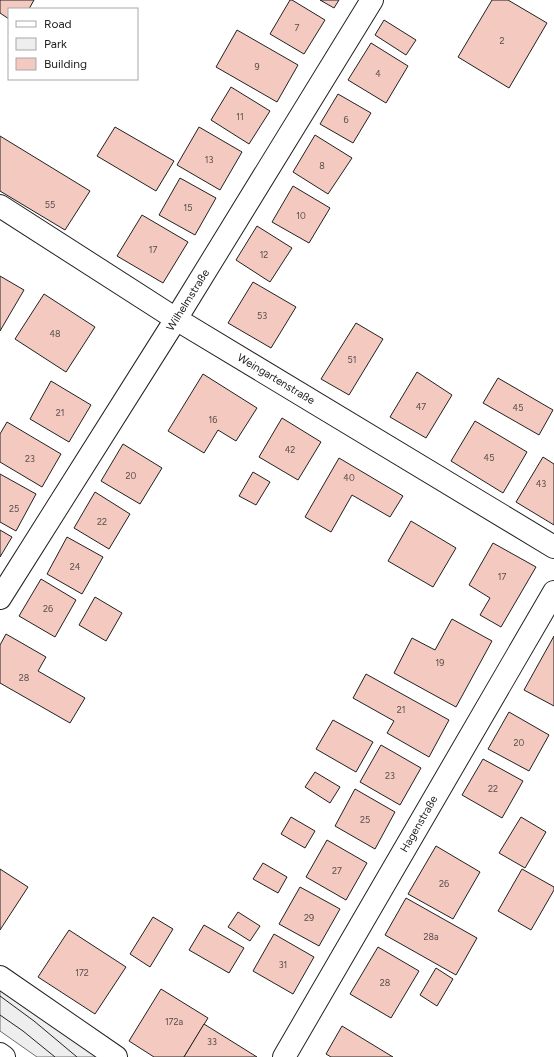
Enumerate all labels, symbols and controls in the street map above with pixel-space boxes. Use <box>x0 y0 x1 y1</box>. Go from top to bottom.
legend <box>8 8 138 80</box>
text: Road <box>44 17 72 31</box>
house number: 7 <box>295 22 300 33</box>
house number: 2 <box>499 35 505 46</box>
text: Park <box>44 37 67 51</box>
text: Building <box>44 57 87 71</box>
house number: 9 <box>254 61 260 72</box>
house number: 4 <box>375 68 381 79</box>
house number: 11 <box>236 111 244 122</box>
house number: 6 <box>343 114 349 125</box>
house number: 13 <box>205 154 213 165</box>
house number: 8 <box>319 160 325 171</box>
house number: 55 <box>45 199 55 210</box>
house number: 15 <box>184 202 192 213</box>
house number: 10 <box>296 210 306 221</box>
house number: 17 <box>149 244 157 255</box>
house number: 12 <box>260 249 268 260</box>
street label: Wilhelmstraße <box>164 267 212 333</box>
house number: 53 <box>257 310 267 321</box>
house number: 48 <box>49 328 61 339</box>
street label: Weingartenstraße <box>235 351 317 407</box>
house number: 51 <box>348 354 356 365</box>
house number: 47 <box>416 401 426 412</box>
house number: 45 <box>513 402 523 413</box>
house number: 21 <box>56 407 64 418</box>
house number: 16 <box>209 414 217 425</box>
house number: 42 <box>285 444 295 455</box>
house number: 45 <box>484 452 494 463</box>
house number: 23 <box>25 453 35 464</box>
house number: 20 <box>126 470 137 481</box>
house number: 40 <box>343 472 355 483</box>
house number: 43 <box>536 478 546 489</box>
house number: 25 <box>9 503 19 514</box>
house number: 22 <box>97 516 107 527</box>
house number: 24 <box>70 561 81 572</box>
house number: 17 <box>498 571 506 582</box>
house number: 26 <box>43 603 53 614</box>
house number: 19 <box>436 657 444 668</box>
house number: 28 <box>19 672 30 683</box>
house number: 21 <box>397 704 405 715</box>
house number: 20 <box>514 737 525 748</box>
house number: 23 <box>385 770 395 781</box>
house number: 22 <box>488 783 498 794</box>
street label: Hagenstraße <box>398 793 440 855</box>
house number: 25 <box>360 814 370 825</box>
house number: 27 <box>332 865 342 876</box>
house number: 26 <box>439 878 449 889</box>
house number: 29 <box>304 912 314 923</box>
house number: 28a <box>423 931 439 942</box>
house number: 31 <box>279 959 287 970</box>
house number: 172 <box>75 967 89 978</box>
house number: 28 <box>380 977 391 988</box>
house number: 172a <box>165 1016 183 1027</box>
house number: 33 <box>207 1036 217 1047</box>

